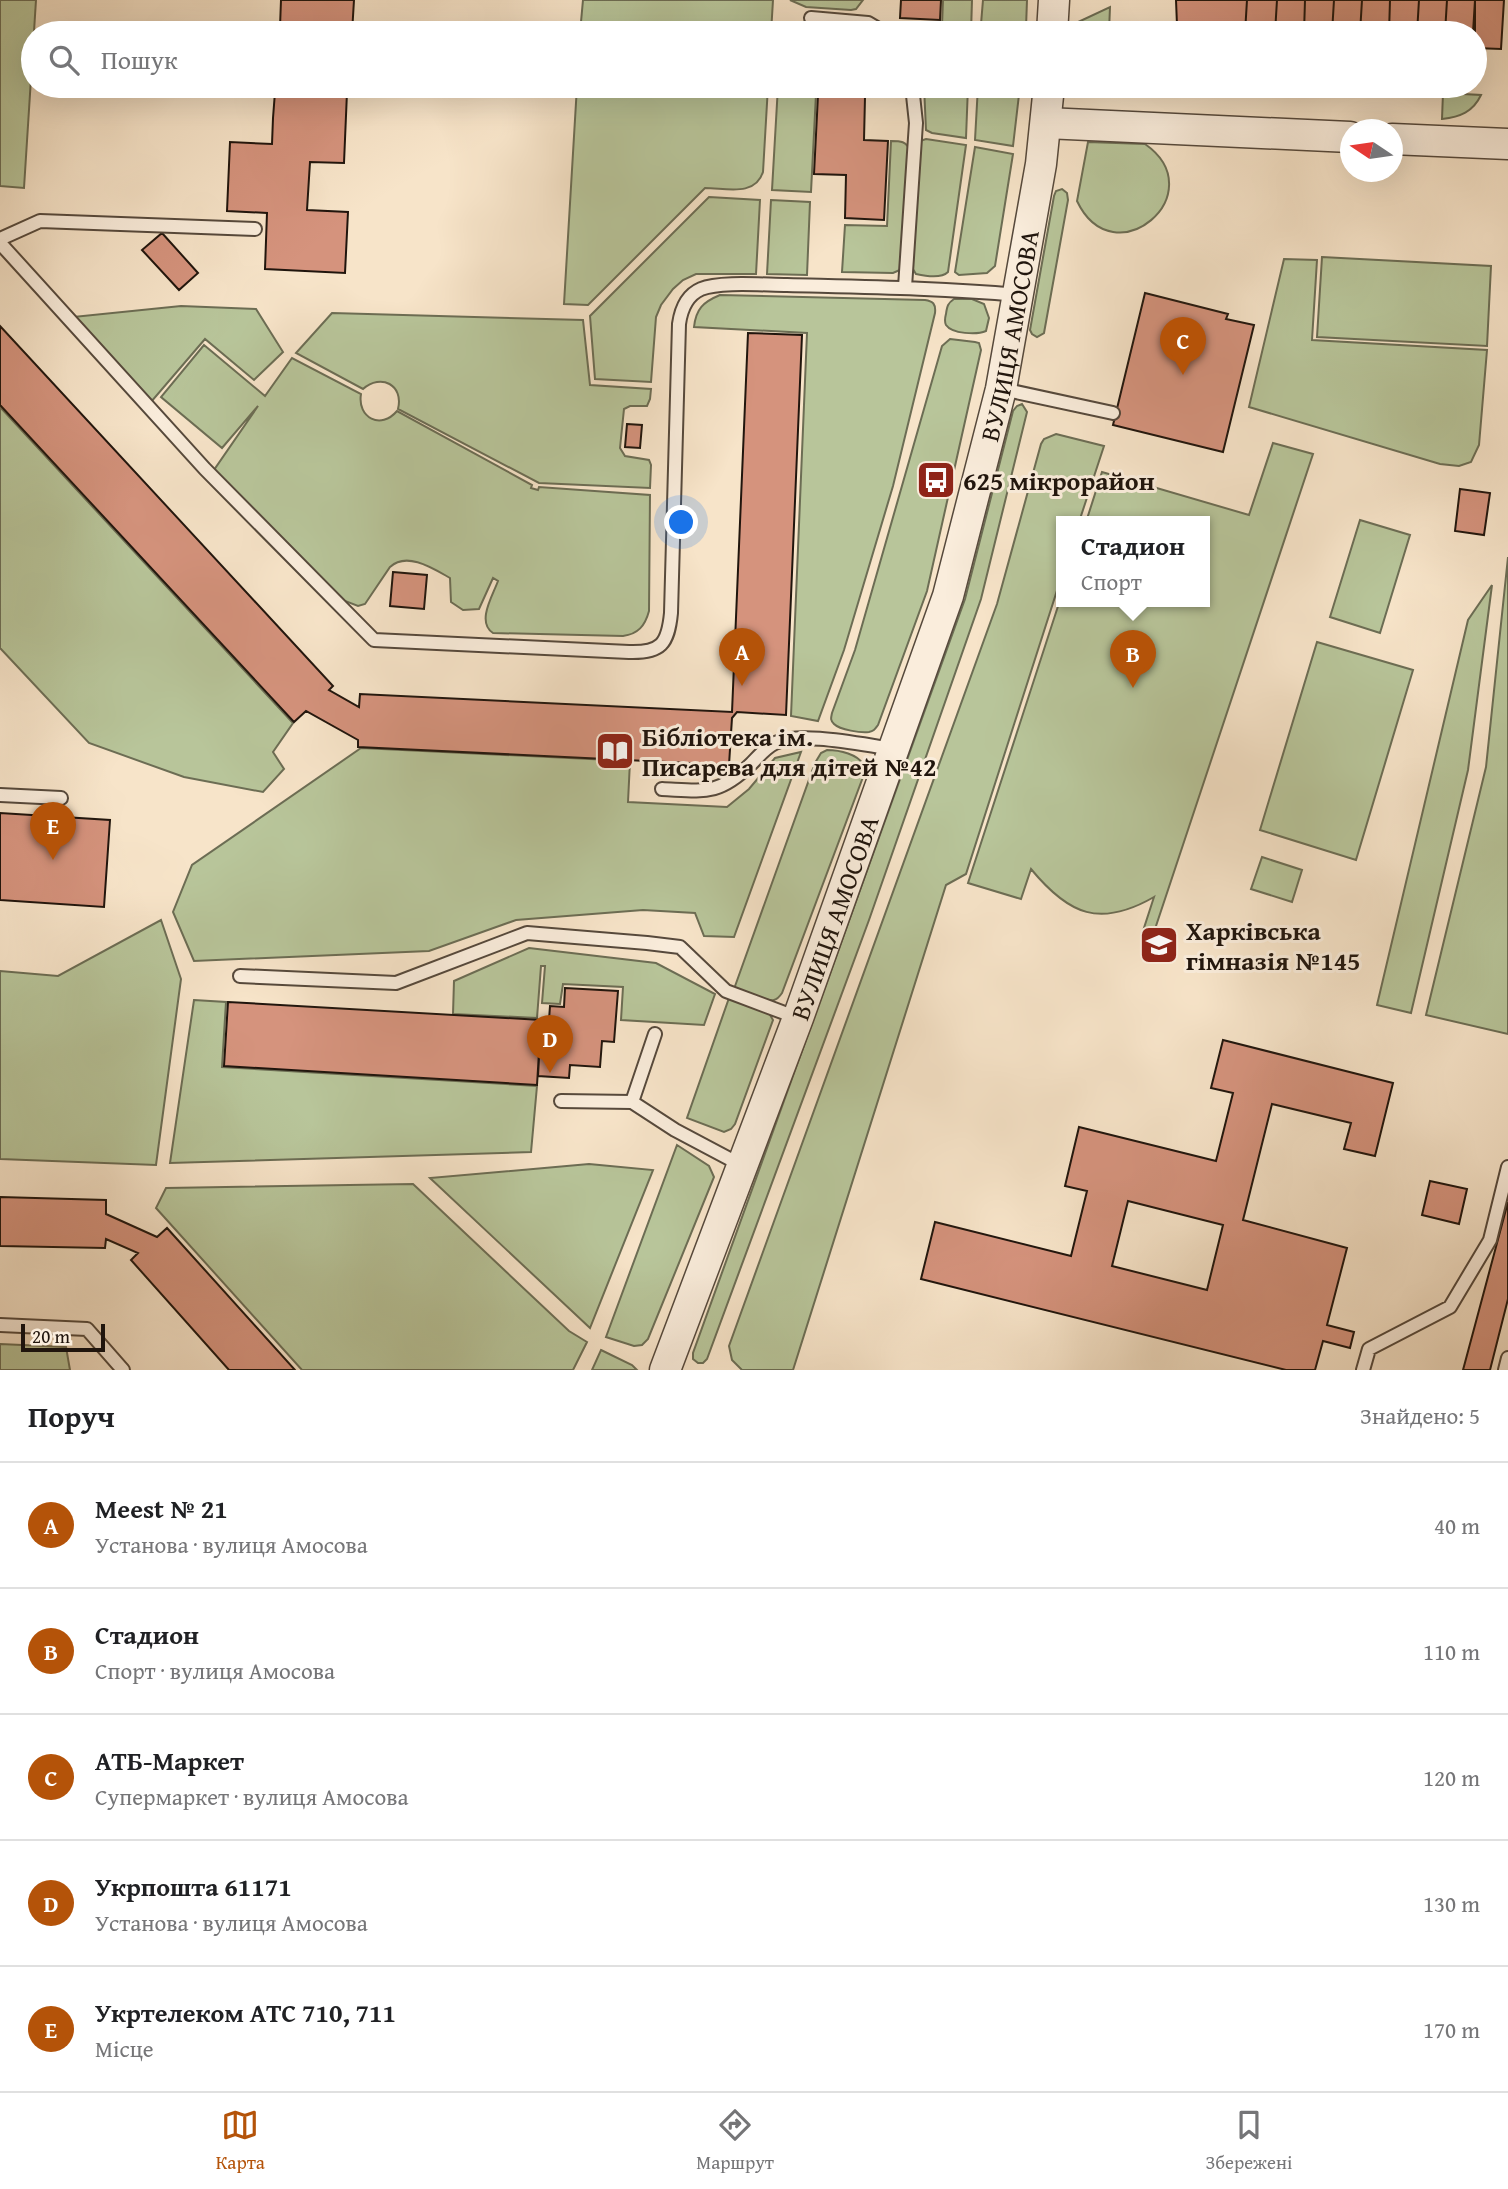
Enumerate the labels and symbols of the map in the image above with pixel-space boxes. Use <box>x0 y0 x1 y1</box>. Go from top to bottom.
north arrow <box>1340 119 1403 182</box>
street label: ВУЛИЦЯ АМОСОВА <box>969 226 1049 445</box>
pin: C <box>1160 317 1206 375</box>
bus stop icon: 625 мікрорайон <box>915 459 957 501</box>
place label: 625 мікрорайон <box>963 461 1155 500</box>
your location <box>664 505 698 539</box>
pin: A <box>719 628 765 686</box>
pin: B <box>1110 630 1156 688</box>
place label: Бібліотека ім. Писарєва для дітей №42 <box>642 717 936 786</box>
library icon: Бібліотека ім. Писарєва для дітей №42 <box>594 730 636 772</box>
pin: E <box>30 802 76 860</box>
street label: ВУЛИЦЯ АМОСОВА <box>779 809 888 1025</box>
place label: Харківська гімназія №145 <box>1186 911 1361 980</box>
school or university icon: Харківська гімназія №145 <box>1138 924 1180 966</box>
pin: D <box>527 1015 573 1073</box>
scale bar <box>21 1321 105 1353</box>

